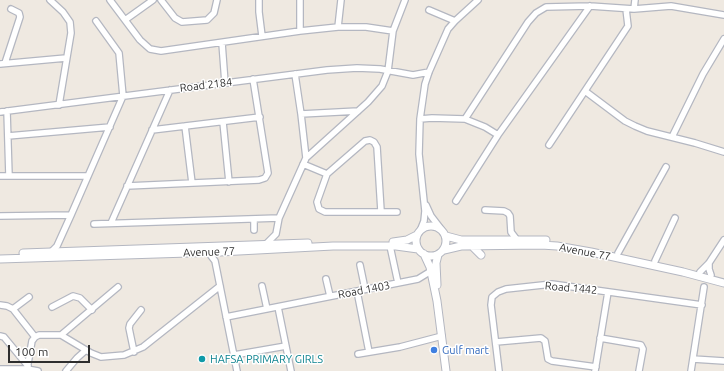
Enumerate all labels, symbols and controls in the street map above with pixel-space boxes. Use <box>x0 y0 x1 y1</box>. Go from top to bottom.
street label: Road 2184 <box>179 75 233 95</box>
street label: Avenue 77 <box>558 241 612 263</box>
street label: Avenue 77 <box>183 244 235 260</box>
street label: Road 1403 <box>337 278 391 302</box>
street label: Road 1442 <box>544 279 598 297</box>
scale bar <box>10 337 92 363</box>
place label: Gulf mart <box>442 343 489 357</box>
text: 100 m <box>15 345 48 358</box>
marker: Gulf mart <box>429 345 439 355</box>
place label: HAFSA PRIMARY GIRLS <box>210 352 323 366</box>
marker: HAFSA PRIMARY GIRLS <box>197 354 207 364</box>

